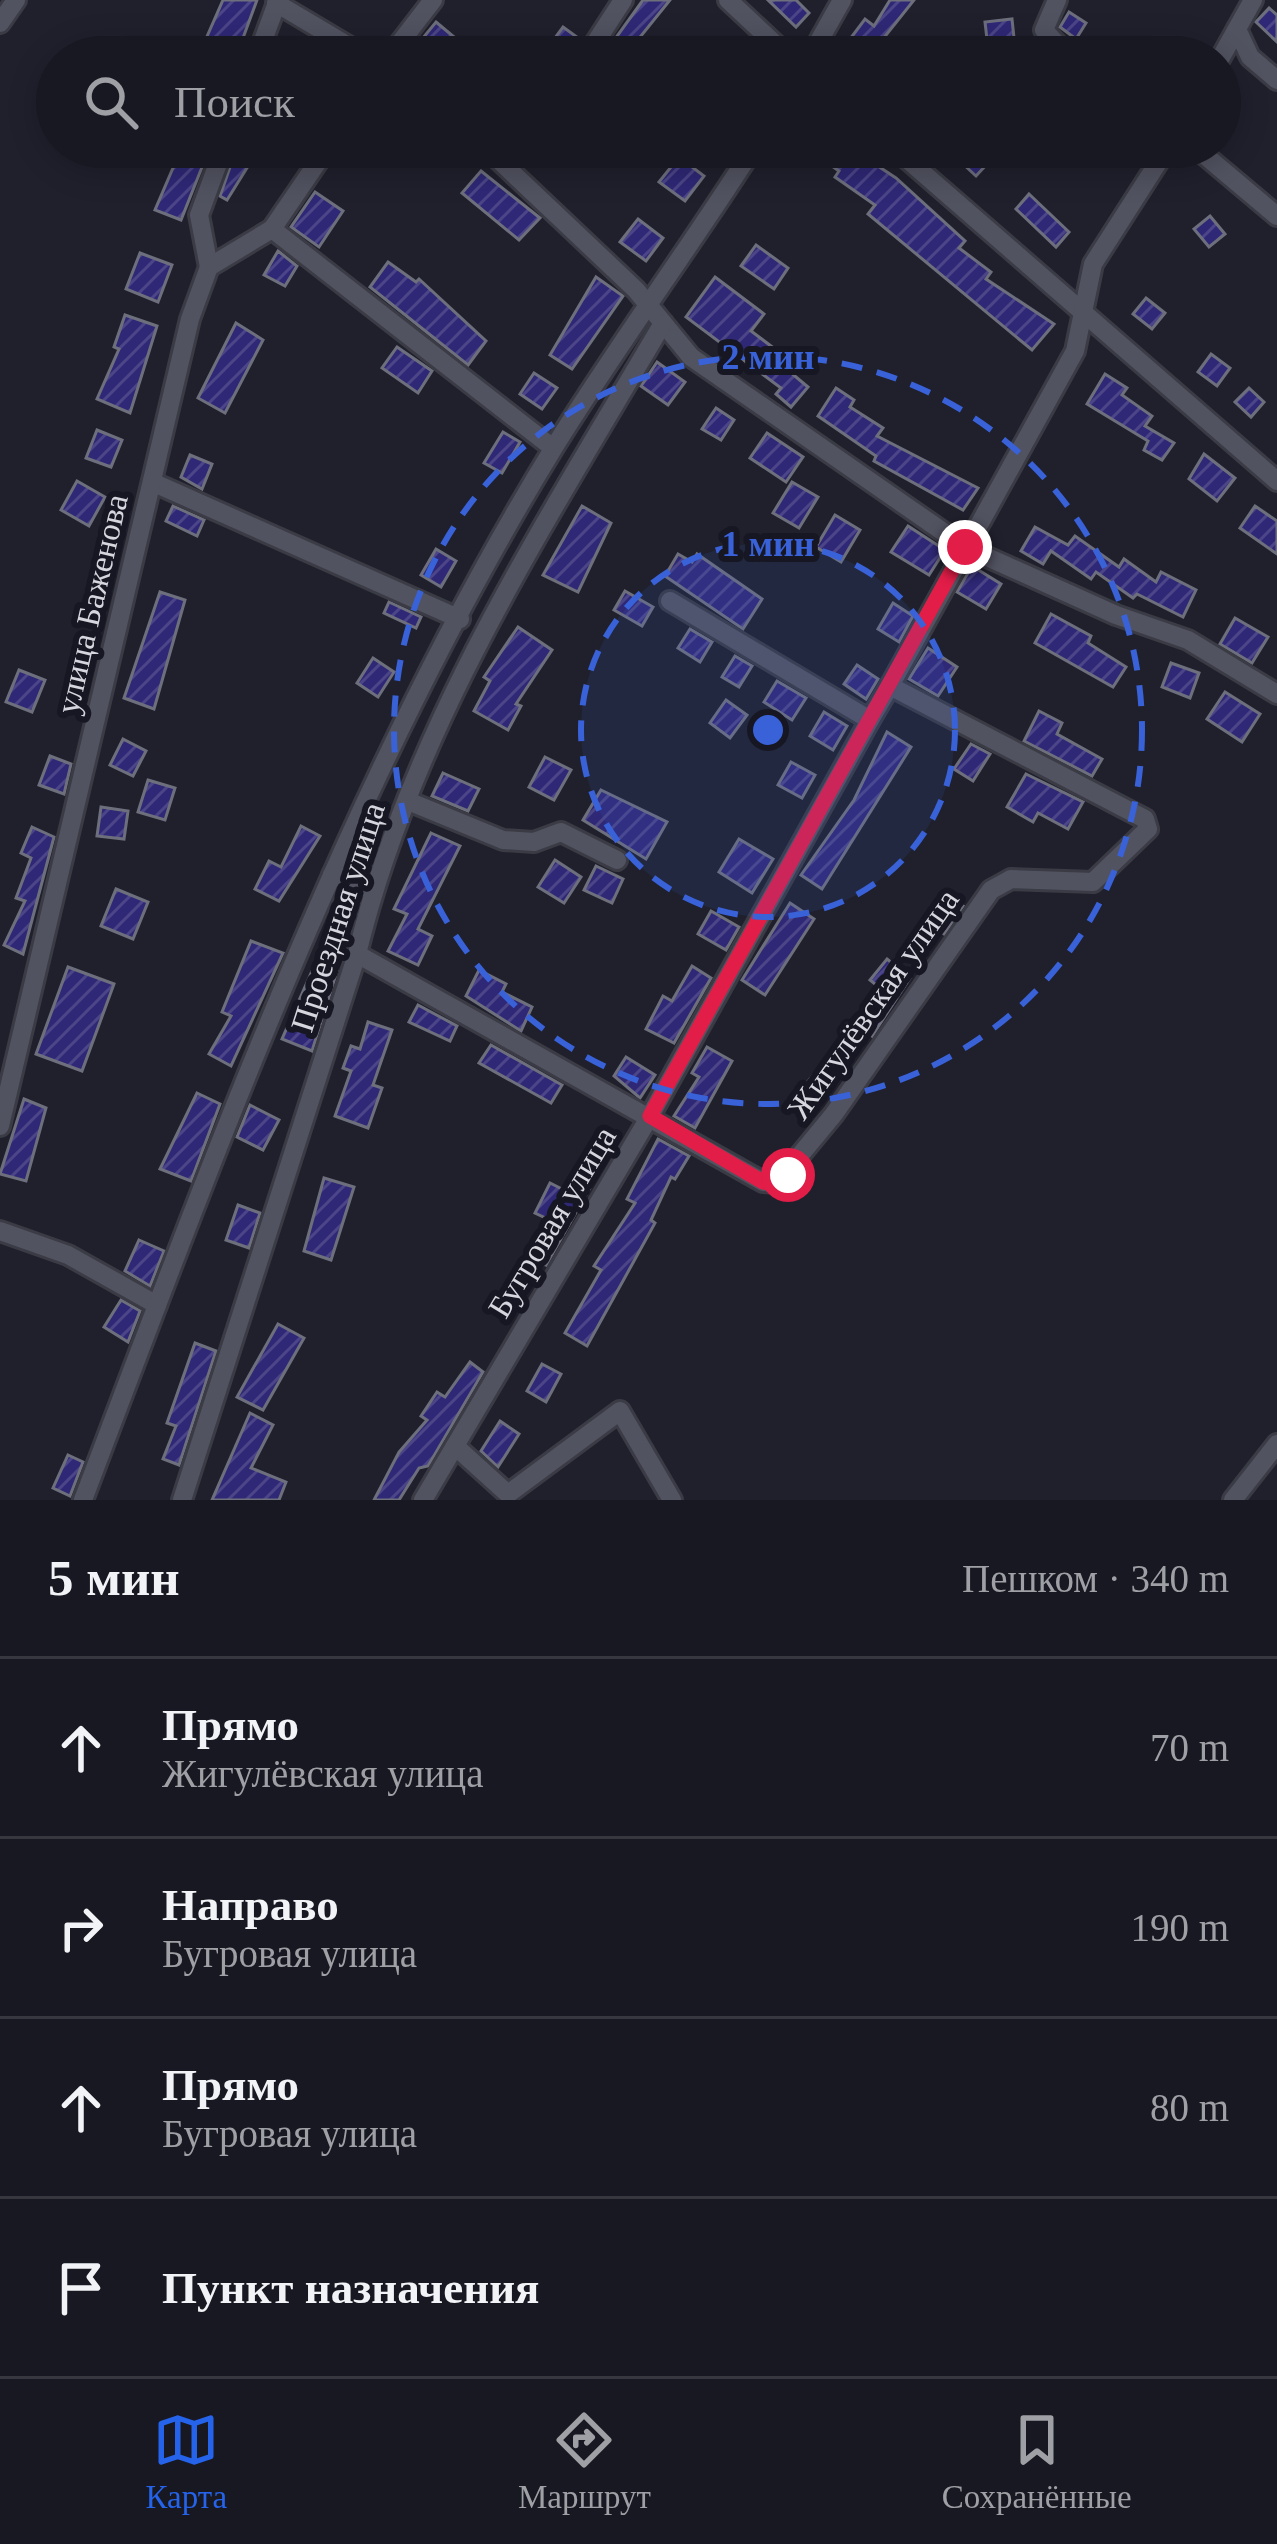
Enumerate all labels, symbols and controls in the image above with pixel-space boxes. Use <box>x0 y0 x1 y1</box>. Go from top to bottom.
search box <box>36 36 1241 168</box>
icon: search <box>78 69 144 135</box>
text: Поиск <box>174 77 295 127</box>
text: 2 мин <box>721 337 815 377</box>
street label: улица Баженова <box>49 490 135 717</box>
route end <box>938 520 992 574</box>
text: 1 мин <box>721 524 815 564</box>
centre of rings <box>747 709 789 751</box>
street label: Проездная улица <box>284 798 392 1036</box>
street label: Жигулёвская улица <box>780 882 966 1126</box>
street label: Бугровая улица <box>481 1120 623 1324</box>
route start <box>761 1148 815 1202</box>
text: 5 мин <box>48 1550 180 1606</box>
text: Пешком · 340 m <box>962 1557 1229 1600</box>
text: Прямо <box>162 1700 299 1750</box>
icon: ahead <box>48 1715 114 1781</box>
text: 70 m <box>1150 1726 1229 1769</box>
text: Жигулёвская улица <box>162 1752 484 1795</box>
text: Направо <box>162 1880 339 1930</box>
icon: right <box>48 1895 114 1961</box>
text: 190 m <box>1130 1906 1229 1949</box>
text: Бугровая улица <box>162 1932 417 1975</box>
text: Прямо <box>162 2060 299 2110</box>
icon: ahead <box>48 2075 114 2141</box>
text: 80 m <box>1150 2086 1229 2129</box>
text: Бугровая улица <box>162 2112 417 2155</box>
icon: arrive <box>48 2255 114 2321</box>
text: Пункт назначения <box>162 2263 539 2313</box>
tab: Карта <box>145 2407 227 2516</box>
tab: Маршрут <box>518 2407 651 2516</box>
tab: Сохранённые <box>942 2407 1132 2516</box>

